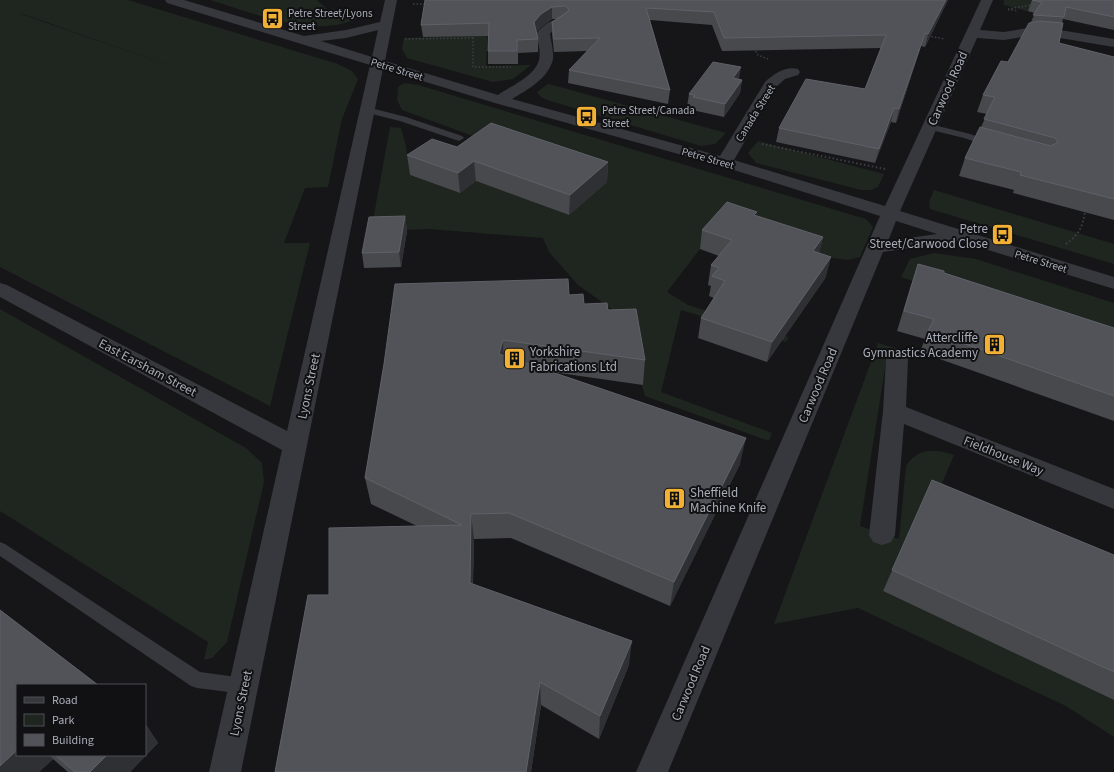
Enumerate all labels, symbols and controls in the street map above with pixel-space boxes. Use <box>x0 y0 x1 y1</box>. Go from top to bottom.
bus stop icon: Petre Street/Lyons Street <box>260 6 286 32</box>
place label: Petre Street/Lyons Street <box>288 6 373 34</box>
street label: Carwood Road <box>923 48 972 129</box>
street label: Petre Street <box>369 54 425 85</box>
street label: Canada Street <box>732 82 779 145</box>
bus stop icon: Petre Street/Canada Street <box>574 103 600 129</box>
place label: Petre Street/Canada Street <box>602 103 695 131</box>
street label: Petre Street <box>680 144 736 173</box>
place label: Petre Street/Carwood Close <box>869 220 988 253</box>
bus stop icon: Petre Street/Carwood Close <box>990 222 1016 248</box>
street label: Petre Street <box>1013 246 1069 277</box>
place label: Attercliffe Gymnastics Academy <box>863 329 978 362</box>
building icon: Attercliffe Gymnastics Academy <box>981 331 1007 357</box>
street label: East Earsham Street <box>95 334 200 402</box>
place label: Yorkshire Fabrications Ltd <box>529 343 617 376</box>
building icon: Yorkshire Fabrications Ltd <box>502 345 528 371</box>
street label: Carwood Road <box>794 345 842 426</box>
street label: Lyons Street <box>293 351 325 421</box>
street label: Fieldhouse Way <box>961 432 1046 480</box>
place label: Sheffield Machine Knife <box>690 484 766 517</box>
building icon: Sheffield Machine Knife <box>661 486 687 512</box>
street label: Carwood Road <box>667 643 715 724</box>
street label: Lyons Street <box>225 668 257 738</box>
legend <box>16 684 146 756</box>
text: Road <box>52 692 78 709</box>
text: Park <box>52 712 74 729</box>
text: Building <box>52 732 94 749</box>

